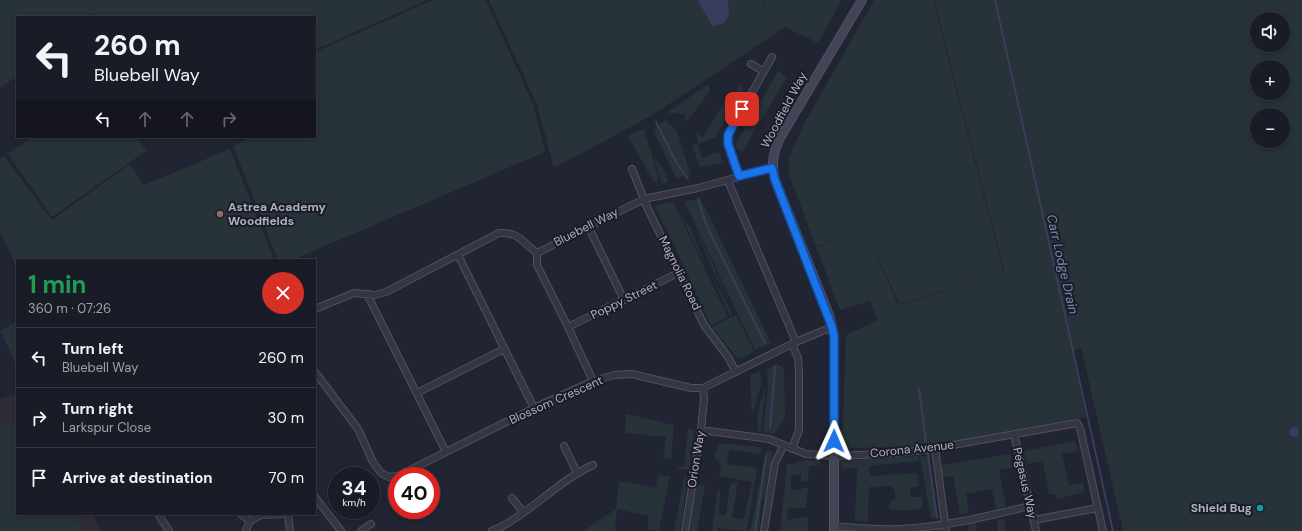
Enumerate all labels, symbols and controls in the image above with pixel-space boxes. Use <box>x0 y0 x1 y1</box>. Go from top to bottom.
map controls <box>1250 12 1290 148</box>
button: sound <box>1250 12 1290 52</box>
text: 260 m <box>94 27 181 64</box>
icon: left <box>28 32 80 84</box>
button: + <box>1250 60 1290 100</box>
text: Bluebell Way <box>94 63 200 87</box>
street label: Woodfield Way <box>757 69 811 151</box>
pin <box>725 92 759 126</box>
icon: arrive <box>731 98 753 120</box>
icon: left <box>92 108 114 130</box>
icon: ahead <box>134 108 156 130</box>
icon: ahead <box>176 108 198 130</box>
icon: right <box>218 108 240 130</box>
button: − <box>1250 108 1290 148</box>
place label: Astrea Academy Woodfields <box>228 199 327 229</box>
street label: Bluebell Way <box>551 204 621 250</box>
marker: Astrea Academy Woodfields <box>215 209 225 219</box>
water label: Carr Lodge Drain <box>1043 213 1082 316</box>
street label: Magnolia Road <box>655 233 705 313</box>
text: 1 min <box>28 269 86 300</box>
button: close <box>262 272 304 314</box>
street label: Poppy Street <box>588 277 660 323</box>
text: 360 m · 07:26 <box>28 300 111 317</box>
text: Turn left <box>62 339 123 359</box>
icon: left <box>28 347 50 369</box>
text: 260 m <box>258 348 304 368</box>
text: Bluebell Way <box>62 359 138 376</box>
street label: Blossom Crescent <box>507 372 606 428</box>
text: Turn right <box>62 399 133 419</box>
icon: right <box>28 407 50 429</box>
text: 30 m <box>268 408 304 428</box>
text: Larkspur Close <box>62 419 151 436</box>
position arrow <box>813 420 855 462</box>
street label: Orion Way <box>684 429 708 489</box>
street label: Corona Avenue <box>869 437 955 461</box>
street label: Pegasus Way <box>1009 446 1041 521</box>
icon: arrive <box>28 467 50 489</box>
speed limit sign: 40 <box>388 467 440 519</box>
text: Arrive at destination <box>62 468 213 488</box>
text: 70 m <box>269 468 304 488</box>
text: 34 <box>341 475 367 501</box>
text: km/h <box>342 496 366 509</box>
place label: Shield Bug <box>1191 500 1252 516</box>
marker: Shield Bug <box>1255 503 1265 513</box>

